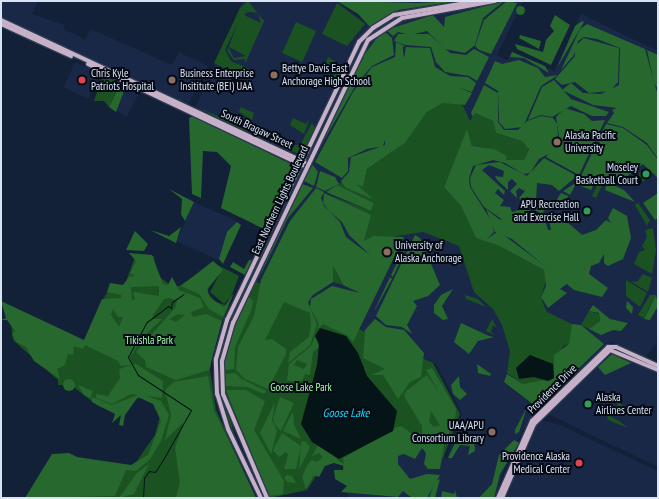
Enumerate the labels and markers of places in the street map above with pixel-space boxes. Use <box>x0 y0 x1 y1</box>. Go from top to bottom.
place label: Bettye Davis East Anchorage High School <box>282 62 370 88</box>
place label: Chris Kyle Patriots Hospital <box>91 67 154 93</box>
place label: Business Enterprise Insititute (BEI) UAA <box>180 67 254 93</box>
marker: Bettye Davis East Anchorage High School <box>269 70 279 80</box>
marker: Chris Kyle Patriots Hospital <box>76 74 88 86</box>
marker: Business Enterprise Insititute (BEI) UAA <box>167 75 177 85</box>
place label: Alaska Pacific University <box>565 129 616 155</box>
marker: Alaska Pacific University <box>552 137 562 147</box>
place label: Moseley Basketball Court <box>576 161 638 187</box>
marker: Moseley Basketball Court <box>641 169 651 179</box>
place label: APU Recreation and Exercise Hall <box>514 198 579 224</box>
marker: APU Recreation and Exercise Hall <box>582 206 592 216</box>
place label: University of Alaska Anchorage <box>395 239 462 265</box>
marker: University of Alaska Anchorage <box>382 247 392 257</box>
place label: Alaska Airlines Center <box>596 391 652 417</box>
marker: Alaska Airlines Center <box>583 399 593 409</box>
place label: UAA/APU Consortium Library <box>412 419 484 445</box>
marker: UAA/APU Consortium Library <box>487 427 497 437</box>
place label: Providence Alaska Medical Center <box>502 450 570 476</box>
marker: Providence Alaska Medical Center <box>573 457 585 469</box>

